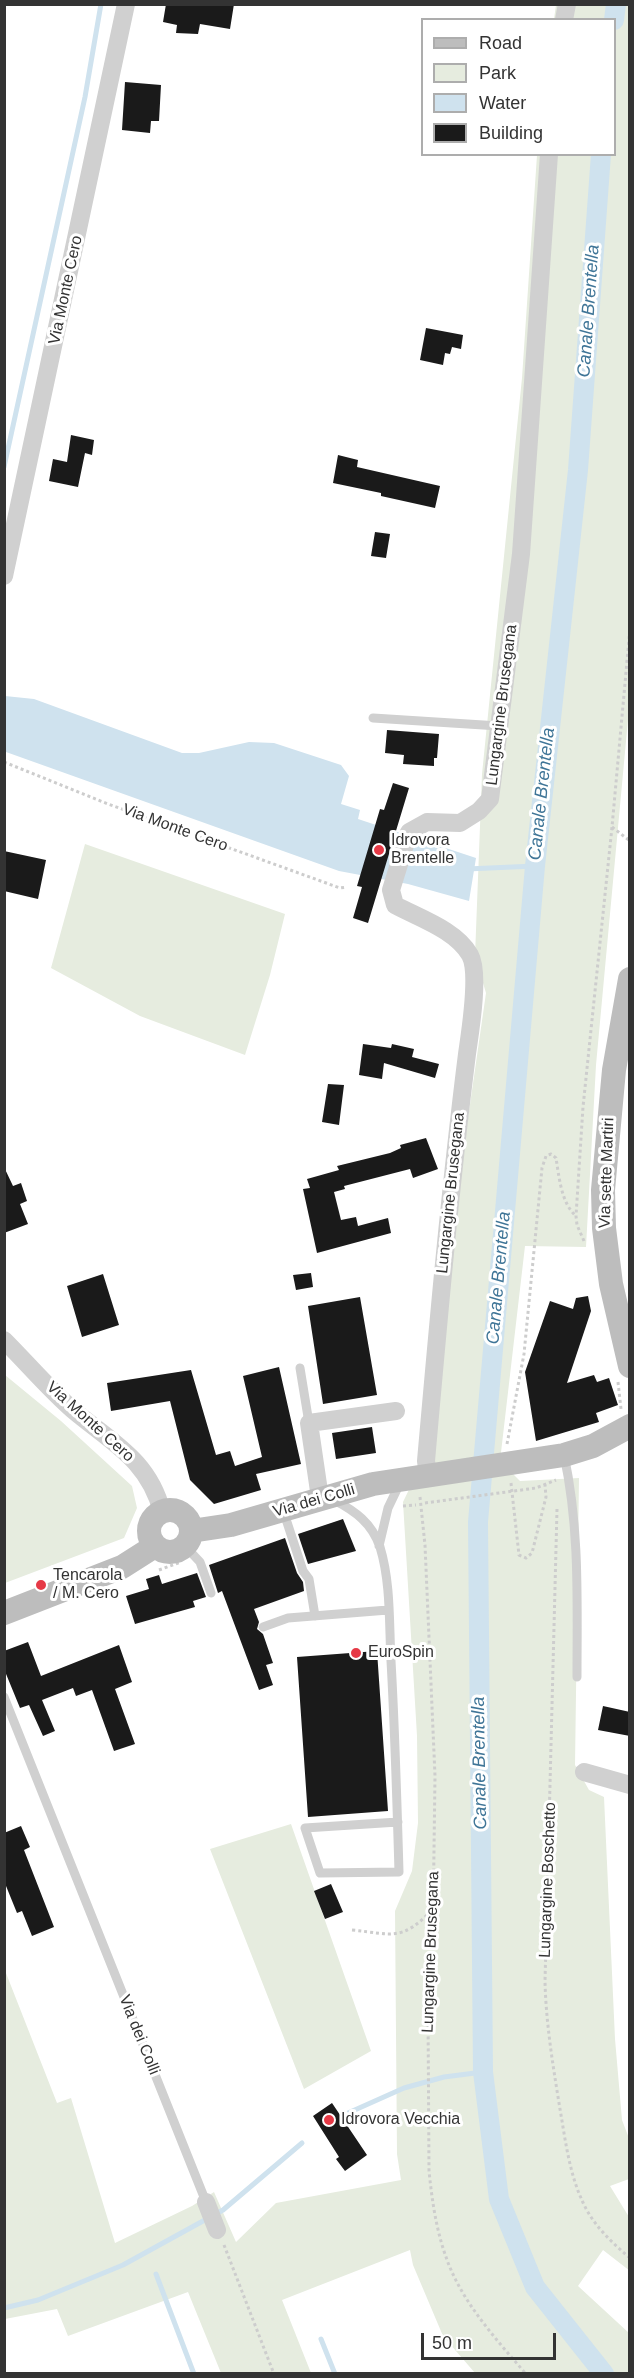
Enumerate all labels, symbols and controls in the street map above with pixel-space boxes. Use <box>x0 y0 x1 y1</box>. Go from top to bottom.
legend <box>421 18 616 156</box>
text: Road <box>479 33 522 53</box>
text: Park <box>479 63 516 83</box>
text: Water <box>479 93 526 113</box>
text: Building <box>479 123 543 143</box>
street label: Via Monte Cero <box>45 234 87 346</box>
water label: Canale Brentella <box>574 244 604 378</box>
street label: Lungargine Brusegana <box>483 623 521 787</box>
water label: Canale Brentella <box>524 727 560 861</box>
street label: Via Monte Cero <box>120 800 230 856</box>
place label: Idrovora Brentelle <box>391 831 454 869</box>
marker: Idrovora Brentelle <box>372 843 386 857</box>
street label: Lungargine Brusegana <box>433 1111 469 1275</box>
street label: Via sette Martiri <box>595 1117 619 1229</box>
water label: Canale Brentella <box>482 1211 516 1345</box>
street label: Via Monte Cero <box>42 1378 138 1466</box>
street label: Via dei Colli <box>271 1480 357 1522</box>
place label: Tencarola / M. Cero <box>53 1566 122 1604</box>
marker: Tencarola / M. Cero <box>34 1578 48 1592</box>
place label: EuroSpin <box>368 1643 434 1663</box>
marker: EuroSpin <box>349 1646 363 1660</box>
water label: Canale Brentella <box>468 1696 492 1830</box>
street label: Lungargine Boschetto <box>536 1802 560 1958</box>
street label: Lungargine Brusegana <box>419 1871 443 2033</box>
street label: Via dei Colli <box>114 1992 164 2078</box>
place label: Idrovora Vecchia <box>341 2110 460 2130</box>
marker: Idrovora Vecchia <box>322 2113 336 2127</box>
scale bar <box>424 2321 559 2359</box>
text: 50 m <box>432 2333 472 2353</box>

